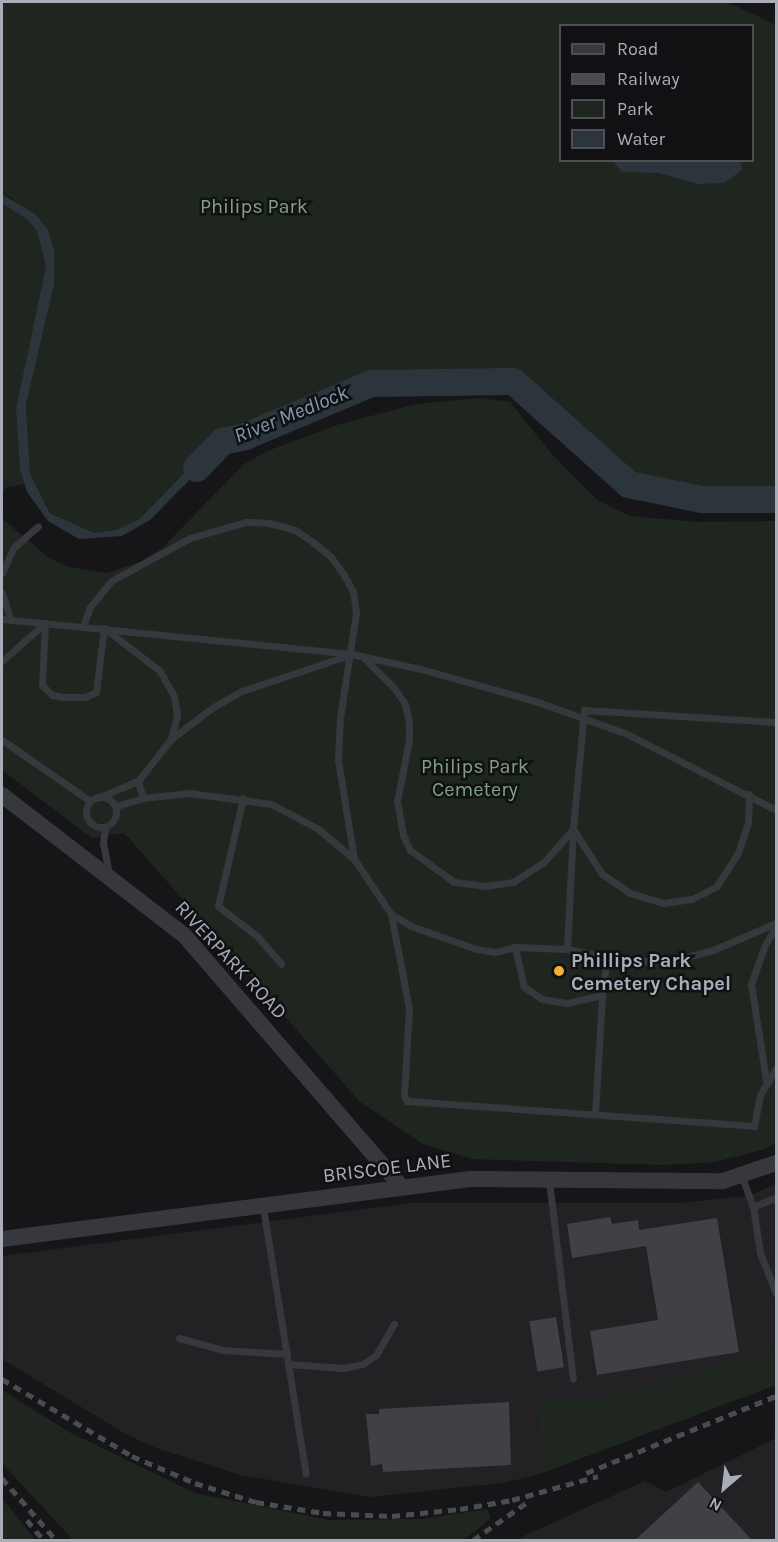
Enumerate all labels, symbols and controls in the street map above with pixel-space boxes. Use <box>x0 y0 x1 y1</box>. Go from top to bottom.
legend <box>559 24 754 162</box>
text: Road <box>617 38 658 60</box>
text: Railway <box>617 68 680 90</box>
text: Park <box>617 98 654 120</box>
text: Water <box>617 128 665 150</box>
park label: Philips Park <box>200 194 308 218</box>
water label: River Medlock <box>230 380 352 448</box>
park label: Philips Park Cemetery <box>421 754 529 801</box>
street label: RIVERPARK ROAD <box>170 896 292 1024</box>
place label: Phillips Park Cemetery Chapel <box>571 948 731 995</box>
marker: Phillips Park Cemetery Chapel <box>552 964 566 978</box>
street label: BRISCOE LANE <box>321 1148 453 1188</box>
north arrow <box>694 1458 754 1518</box>
text: N <box>706 1493 725 1515</box>

